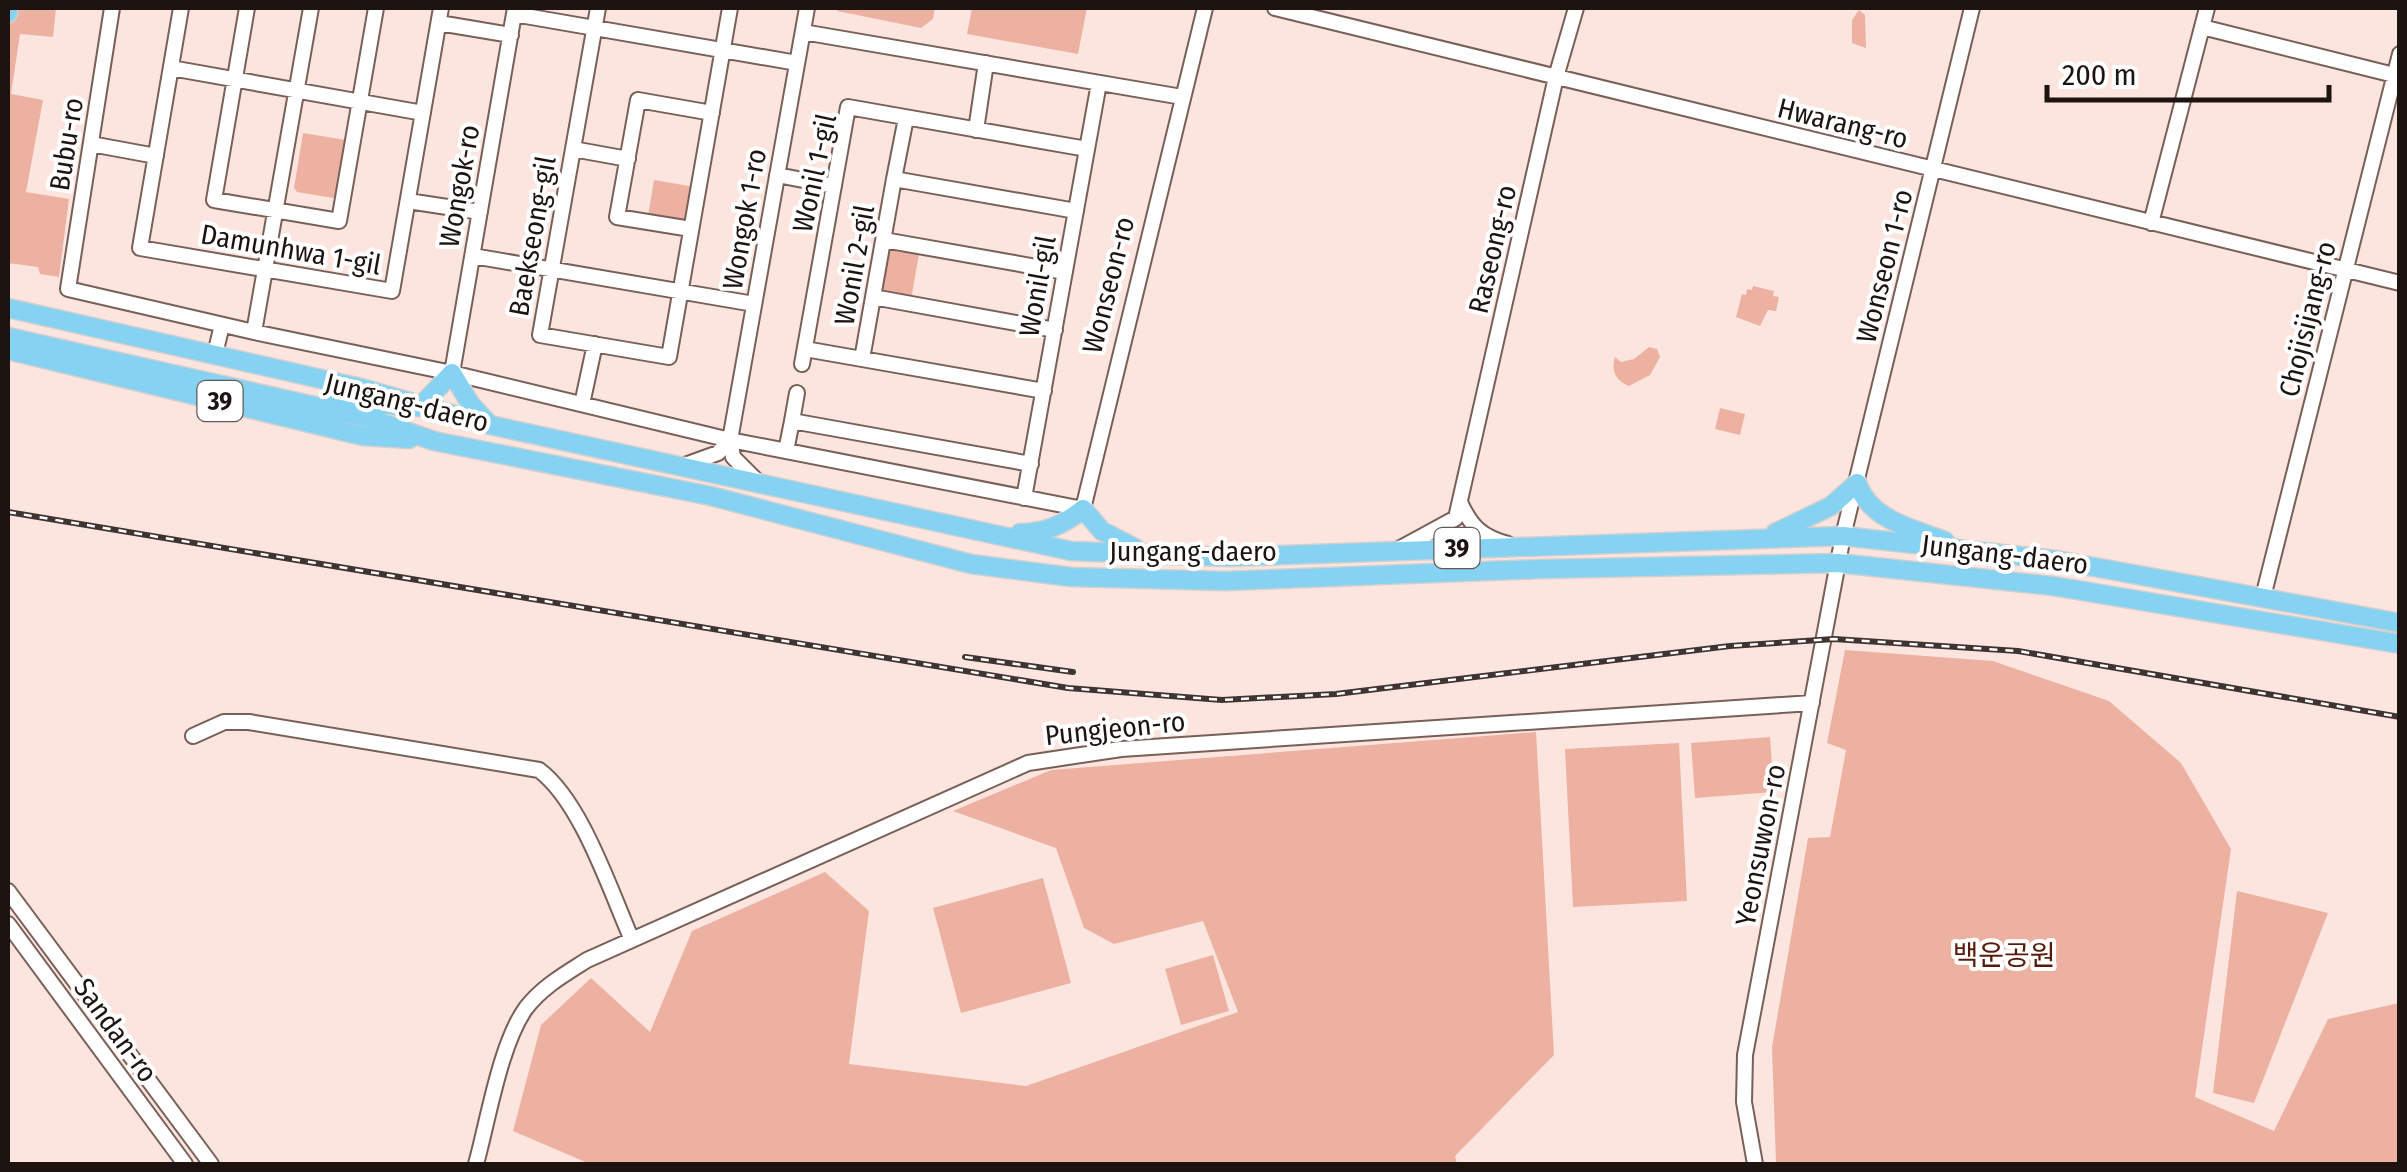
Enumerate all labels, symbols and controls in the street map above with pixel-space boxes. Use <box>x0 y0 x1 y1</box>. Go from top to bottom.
scale bar <box>2047 40 2330 102</box>
text: 200 m <box>2062 57 2137 93</box>
street label: Hwarang-ro <box>1774 91 1911 156</box>
street label: Bubu-ro <box>43 95 90 193</box>
street label: Wonil 1-gil <box>786 111 843 235</box>
street label: Wongok-ro <box>432 122 486 250</box>
street label: Wongok 1-ro <box>716 146 773 292</box>
street label: Baekseong-gil <box>502 154 563 319</box>
street label: Raseong-ro <box>1462 182 1523 317</box>
street label: Wonseon 1-ro <box>1849 186 1919 346</box>
street label: Wonil 2-gil <box>828 202 881 328</box>
street label: Wonseon-ro <box>1076 213 1141 357</box>
street label: Damunhwa 1-gil <box>198 217 384 282</box>
street label: Wonil-gil <box>1012 233 1063 339</box>
street label: Chojisijang-ro <box>2272 238 2343 400</box>
street label: Jungang-daero <box>322 366 492 439</box>
road number: 39 <box>198 381 242 421</box>
road number: 39 <box>1434 528 1480 568</box>
street label: Jungang-daero <box>1920 528 2090 581</box>
street label: Jungang-daero <box>1109 535 1277 568</box>
street label: Pungjeon-ro <box>1043 705 1187 752</box>
street label: Yeonsuwon-ro <box>1729 761 1792 929</box>
park label: 백운공원 <box>1952 939 2056 972</box>
street label: Sandan-ro <box>67 972 164 1088</box>

